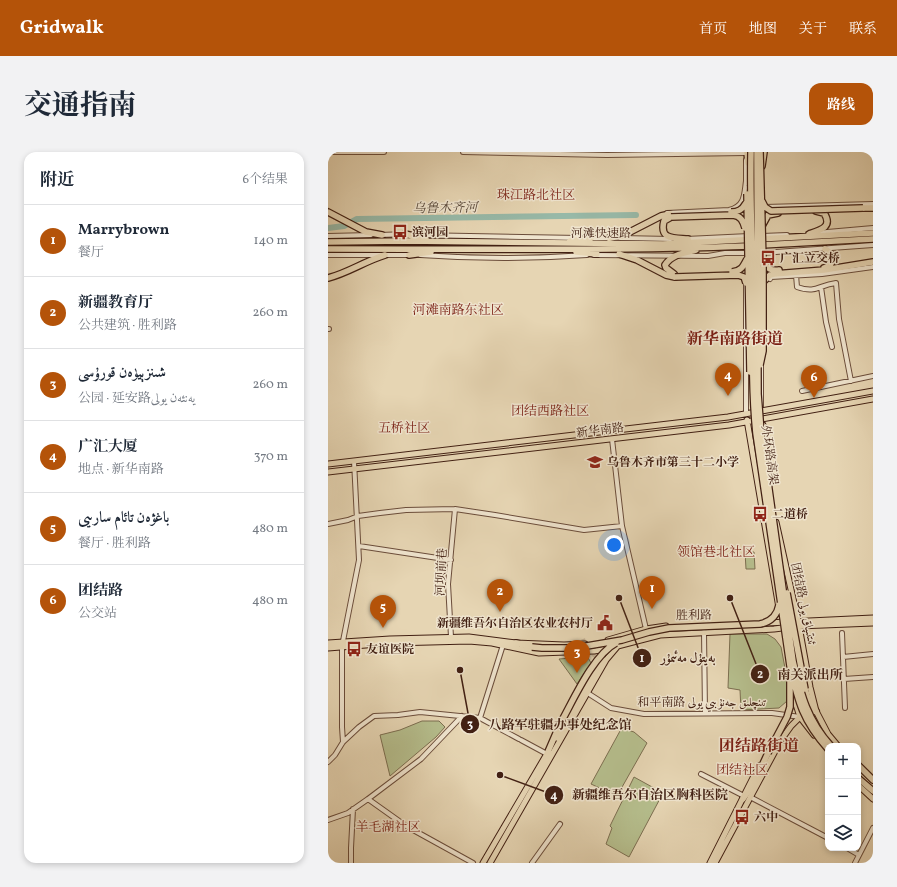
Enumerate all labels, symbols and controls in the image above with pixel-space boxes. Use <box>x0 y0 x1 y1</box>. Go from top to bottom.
text: Gridwalk <box>20 15 104 41</box>
text: 首页 <box>699 20 727 39</box>
text: 地图 <box>749 20 777 39</box>
text: 关于 <box>799 20 827 39</box>
text: 联系 <box>849 20 877 39</box>
button: 路线 <box>809 83 873 125</box>
text: 交通指南 <box>24 87 136 126</box>
text: 附近 <box>40 169 74 192</box>
text: 6个结果 <box>242 171 288 189</box>
district label: 珠江路北社区 <box>497 187 575 205</box>
water label: 乌鲁木齐河 <box>412 199 480 219</box>
text: Marrybrown <box>78 220 169 241</box>
bus stop icon: 滨河园 <box>391 223 409 241</box>
place label: 滨河园 <box>412 225 448 241</box>
street label: 河滩快速路 <box>571 226 631 242</box>
text: 1 <box>50 232 56 250</box>
text: 140 m <box>254 232 288 250</box>
text: 餐厅 <box>78 244 104 262</box>
bus stop icon: 广汇立交桥 <box>759 249 777 267</box>
place label: 广汇立交桥 <box>780 251 840 267</box>
text: 新疆教育厅 <box>78 293 153 314</box>
district label: 河滩南路东社区 <box>412 302 504 320</box>
text: 2 <box>50 304 56 322</box>
text: 260 m <box>253 304 288 322</box>
text: 公共建筑 · 胜利路 <box>78 317 177 335</box>
district label: 新华南路街道 <box>687 329 783 351</box>
text: شىنزېيۈەن قورۇسى <box>78 363 166 384</box>
pin: 4 <box>715 363 741 396</box>
pin: 6 <box>801 365 827 398</box>
text: 3 <box>50 376 56 394</box>
text: 260 m <box>253 376 288 394</box>
text: 公园 · 延安路يەنئەن يولى <box>78 390 195 408</box>
district label: 团结西路社区 <box>511 403 589 421</box>
district label: 五桥社区 <box>378 420 430 438</box>
street label: 新华南路 <box>575 420 625 442</box>
street label: 外环路高架 <box>757 424 781 486</box>
text: 广汇大厦 <box>78 437 138 458</box>
text: 4 <box>49 448 57 466</box>
text: 370 m <box>254 448 288 466</box>
school or university icon: 乌鲁木齐市第三十二小学 <box>586 453 604 471</box>
place label: 乌鲁木齐市第三十二小学 <box>607 455 739 471</box>
text: 地点 · 新华南路 <box>78 461 164 479</box>
bus stop icon: 二道桥 <box>751 505 769 523</box>
place label: 二道桥 <box>772 507 808 523</box>
text: باغۋەن تائام سارىيى <box>78 508 169 529</box>
text: 5 <box>50 520 56 538</box>
text: 480 m <box>252 520 288 538</box>
text: 餐厅 · 胜利路 <box>78 535 151 553</box>
your location <box>604 535 624 555</box>
district label: 领馆巷北社区 <box>677 544 755 562</box>
street label: 河坝前巷 <box>433 548 451 596</box>
street label: 团结路 ئىتتىپاق يولى <box>786 561 820 647</box>
pin: 1 <box>639 576 665 609</box>
pin: 2 <box>487 579 513 612</box>
text: 团结路 <box>78 581 123 602</box>
text: 6 <box>49 592 57 610</box>
text: 480 m <box>252 592 288 610</box>
pin: 5 <box>370 595 396 628</box>
text: 公交站 <box>78 605 117 623</box>
street label: 胜利路 <box>676 608 712 624</box>
public building icon: 新疆维吾尔自治区农业农村厅 <box>596 614 614 632</box>
place label: 新疆维吾尔自治区农业农村厅 <box>437 616 593 632</box>
bus stop icon: 友谊医院 <box>345 640 363 658</box>
pin: 3 <box>564 640 590 673</box>
place label: 友谊医院 <box>366 642 414 658</box>
callout: بەيتۇل مەئىمۇر <box>632 645 723 670</box>
text: بەيتۇل مەئىمۇر <box>659 650 716 668</box>
text: 1 <box>640 651 645 667</box>
callout: 南关派出所 <box>750 662 851 687</box>
text: 2 <box>757 667 763 683</box>
text: 南关派出所 <box>777 667 843 685</box>
street label: 和平南路 تىنچلىق جەنۇبىي يولى <box>637 695 767 713</box>
callout: 八路军驻疆办事处纪念馆 <box>460 711 639 736</box>
text: 3 <box>467 717 473 733</box>
text: 八路军驻疆办事处纪念馆 <box>488 717 632 735</box>
district label: 团结路街道 <box>719 736 799 758</box>
map controls <box>825 743 861 851</box>
button: + <box>825 743 861 779</box>
district label: 团结社区 <box>716 762 768 780</box>
button: − <box>825 779 861 815</box>
callout: 新疆维吾尔自治区胸科医院 <box>544 782 736 807</box>
text: 新疆维吾尔自治区胸科医院 <box>572 787 728 805</box>
text: 4 <box>550 788 558 804</box>
bus stop icon: 六中 <box>733 808 751 826</box>
place label: 六中 <box>754 810 778 826</box>
button: layers <box>825 815 861 851</box>
district label: 羊毛湖社区 <box>355 819 421 837</box>

